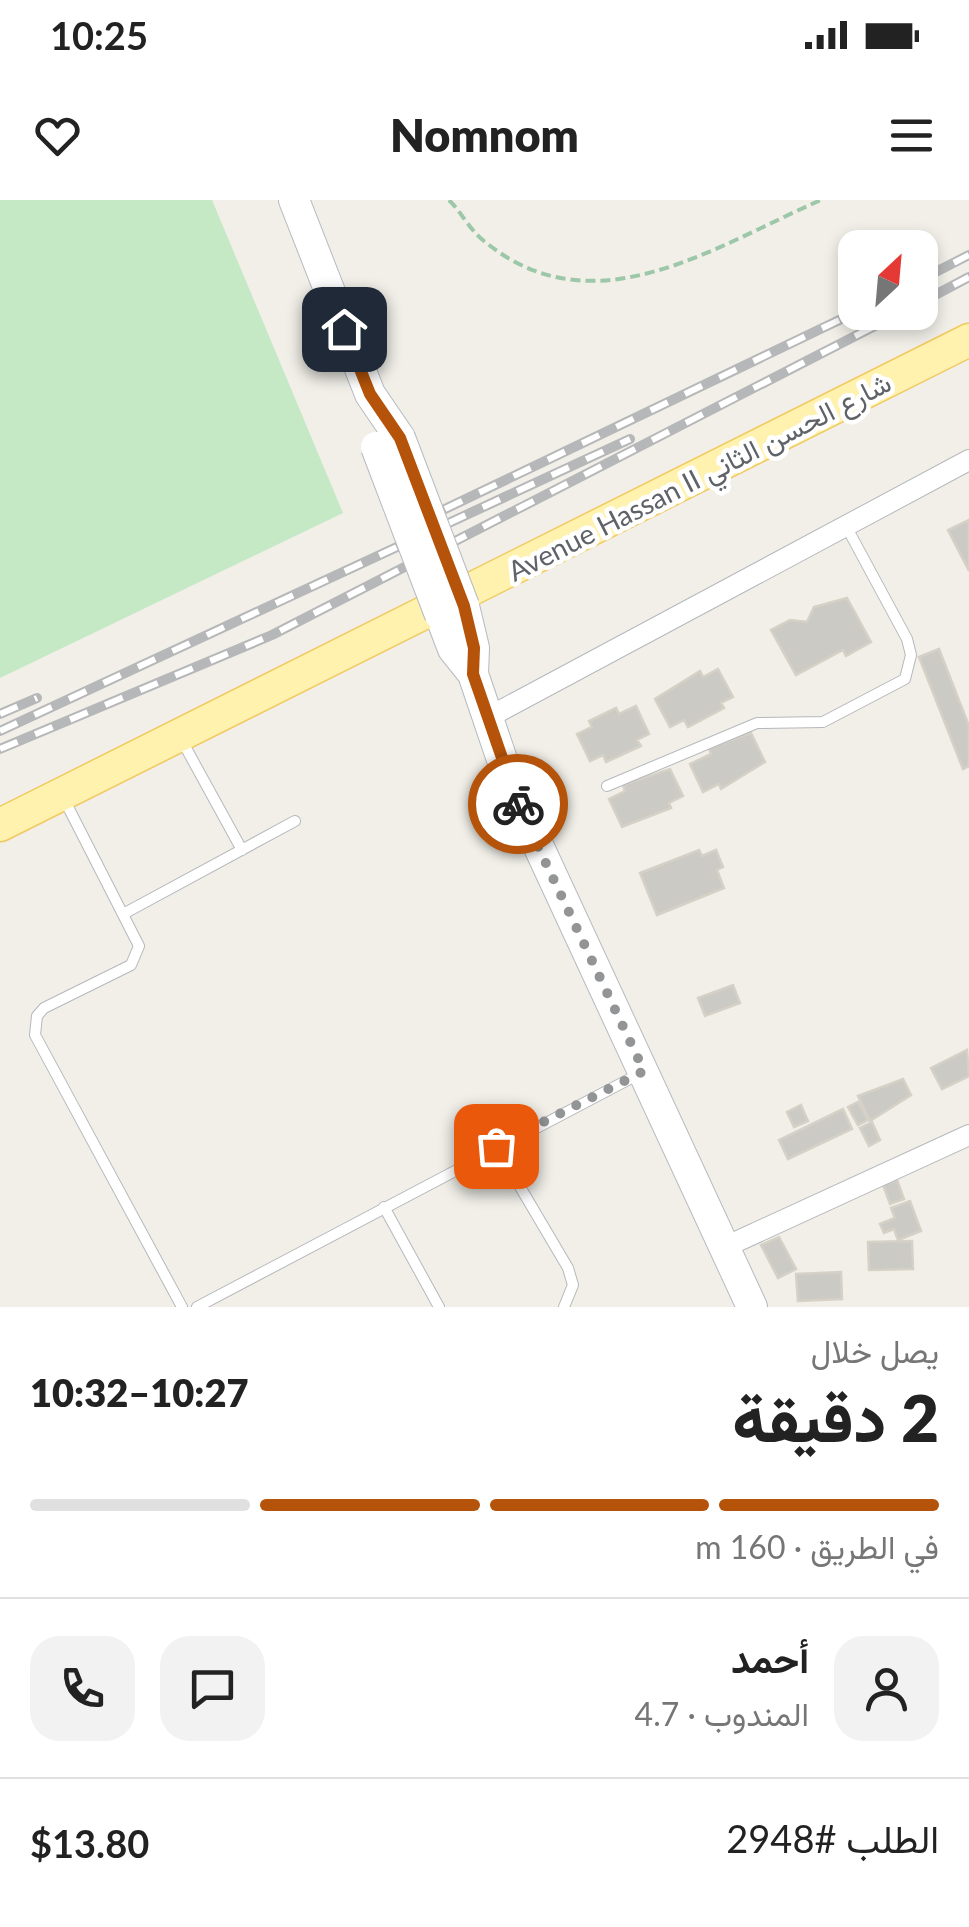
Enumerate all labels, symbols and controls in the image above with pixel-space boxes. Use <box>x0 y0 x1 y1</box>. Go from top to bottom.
text: 10:25 <box>50 12 148 58</box>
icon: heart <box>30 108 85 163</box>
text: Nomnom <box>390 108 579 162</box>
icon: menu <box>884 108 939 163</box>
north arrow <box>838 230 938 330</box>
map controls <box>838 230 938 330</box>
pin <box>302 287 387 372</box>
icon: home <box>317 302 372 357</box>
street label: Avenue Hassan II شارع الحسن الثاني <box>502 364 899 594</box>
courier <box>468 754 568 854</box>
icon: bike <box>491 777 546 832</box>
pin <box>454 1104 539 1189</box>
icon: bag <box>469 1119 524 1174</box>
text: يصل خلال <box>811 1331 939 1370</box>
text: 10:27–10:32 <box>30 1369 249 1415</box>
text: 2 دقيقة <box>732 1378 939 1456</box>
text: في الطريق · 160 m <box>695 1527 939 1566</box>
text: أحمد <box>731 1635 809 1681</box>
button: phone <box>30 1636 135 1741</box>
button: chat <box>160 1636 265 1741</box>
button: person <box>834 1636 939 1741</box>
text: المندوب · 4.7 <box>635 1694 809 1733</box>
text: الطلب #2948 <box>726 1815 939 1861</box>
text: $13.80 <box>30 1820 149 1866</box>

